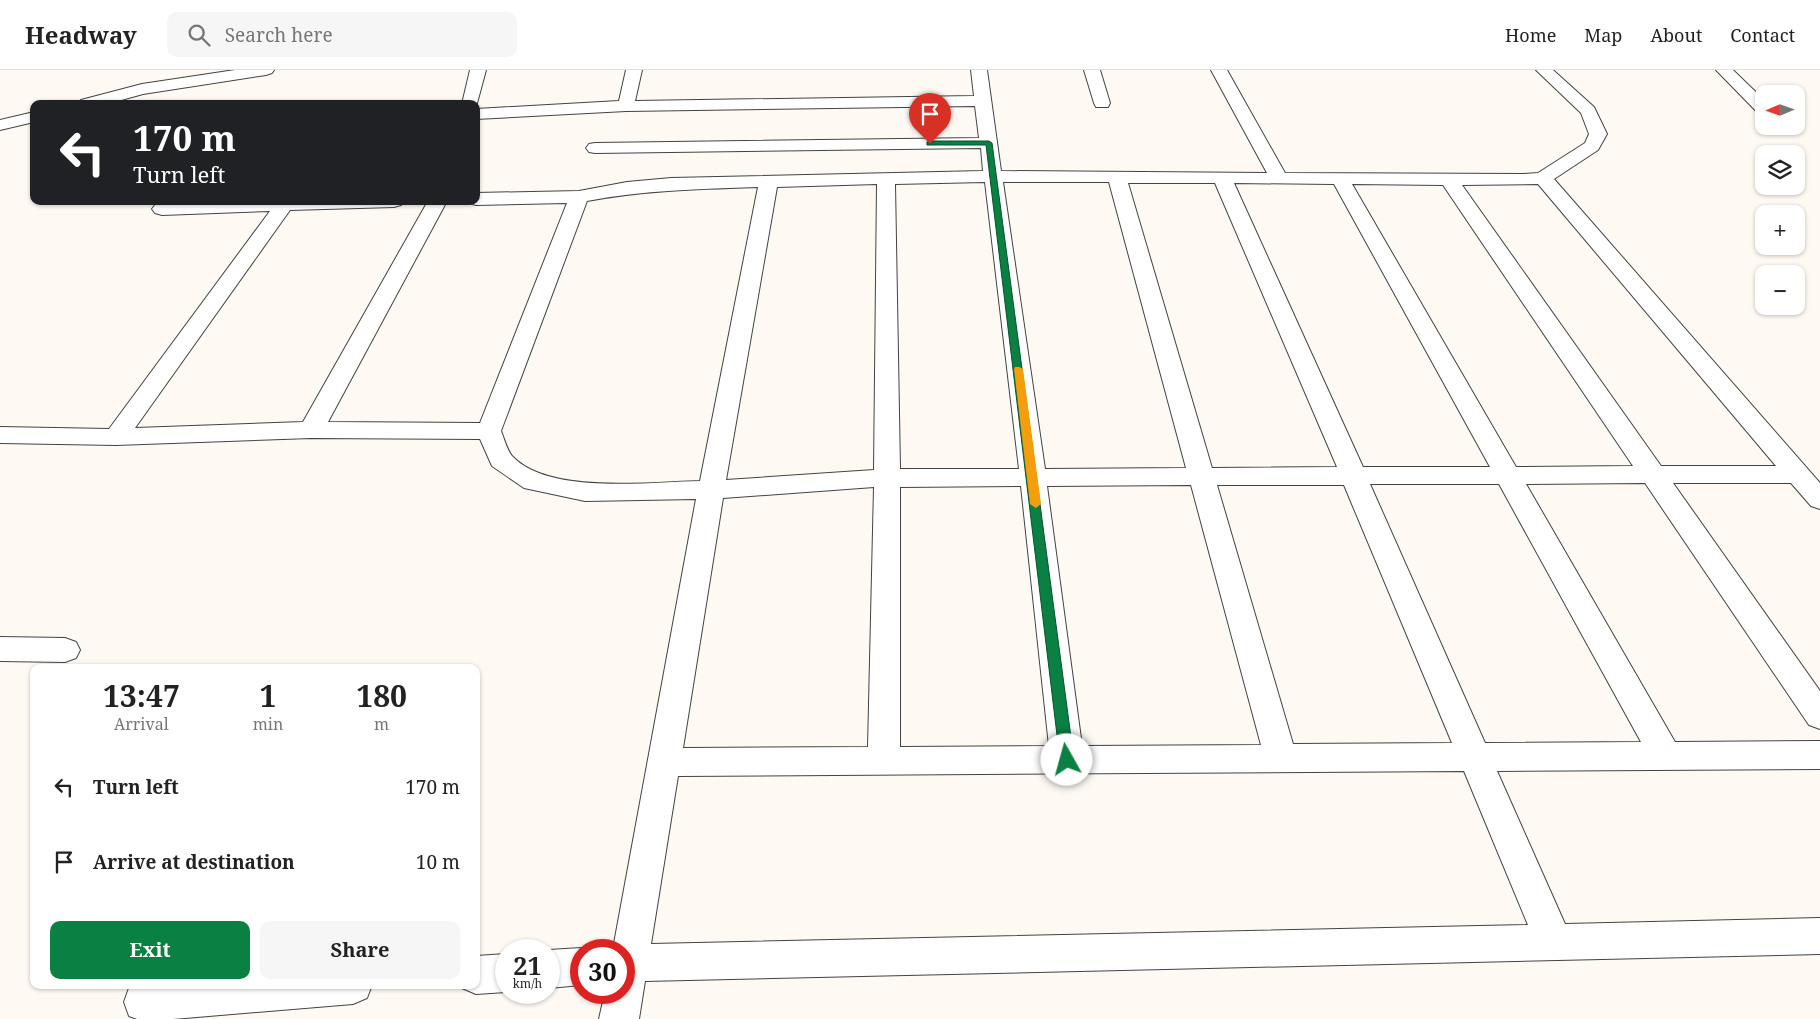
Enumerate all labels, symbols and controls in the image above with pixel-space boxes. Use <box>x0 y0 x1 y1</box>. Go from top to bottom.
search box <box>167 12 517 57</box>
text: Headway <box>25 18 137 51</box>
icon: search <box>185 21 213 49</box>
text: Search here <box>225 22 333 48</box>
text: Home <box>1505 23 1556 47</box>
text: Map <box>1584 23 1622 47</box>
text: About <box>1650 23 1702 47</box>
text: Contact <box>1730 23 1795 47</box>
north arrow <box>1755 85 1805 135</box>
map controls <box>1755 85 1805 315</box>
pin <box>909 93 951 144</box>
icon: arrive <box>916 100 944 128</box>
text: 170 m <box>133 114 236 161</box>
icon: left <box>50 120 115 185</box>
button: layers <box>1755 145 1805 195</box>
text: Turn left <box>133 159 225 189</box>
button: + <box>1755 205 1805 255</box>
button: − <box>1755 265 1805 315</box>
text: 13:47 <box>103 675 180 716</box>
text: 1 <box>260 675 276 716</box>
text: 180 <box>356 675 407 716</box>
text: Arrival <box>114 713 169 735</box>
text: min <box>253 713 283 735</box>
text: m <box>374 713 389 735</box>
position arrow <box>1040 733 1092 785</box>
icon: left <box>50 773 78 801</box>
text: Turn left <box>93 774 179 800</box>
text: 170 m <box>405 774 460 800</box>
icon: arrive <box>50 848 78 876</box>
text: Arrive at destination <box>93 849 295 875</box>
text: 10 m <box>416 849 460 875</box>
button: Exit <box>50 921 250 979</box>
button: Share <box>260 921 460 979</box>
speed limit sign: 30 <box>570 939 635 1004</box>
text: 21 <box>513 948 542 982</box>
text: km/h <box>513 975 542 992</box>

